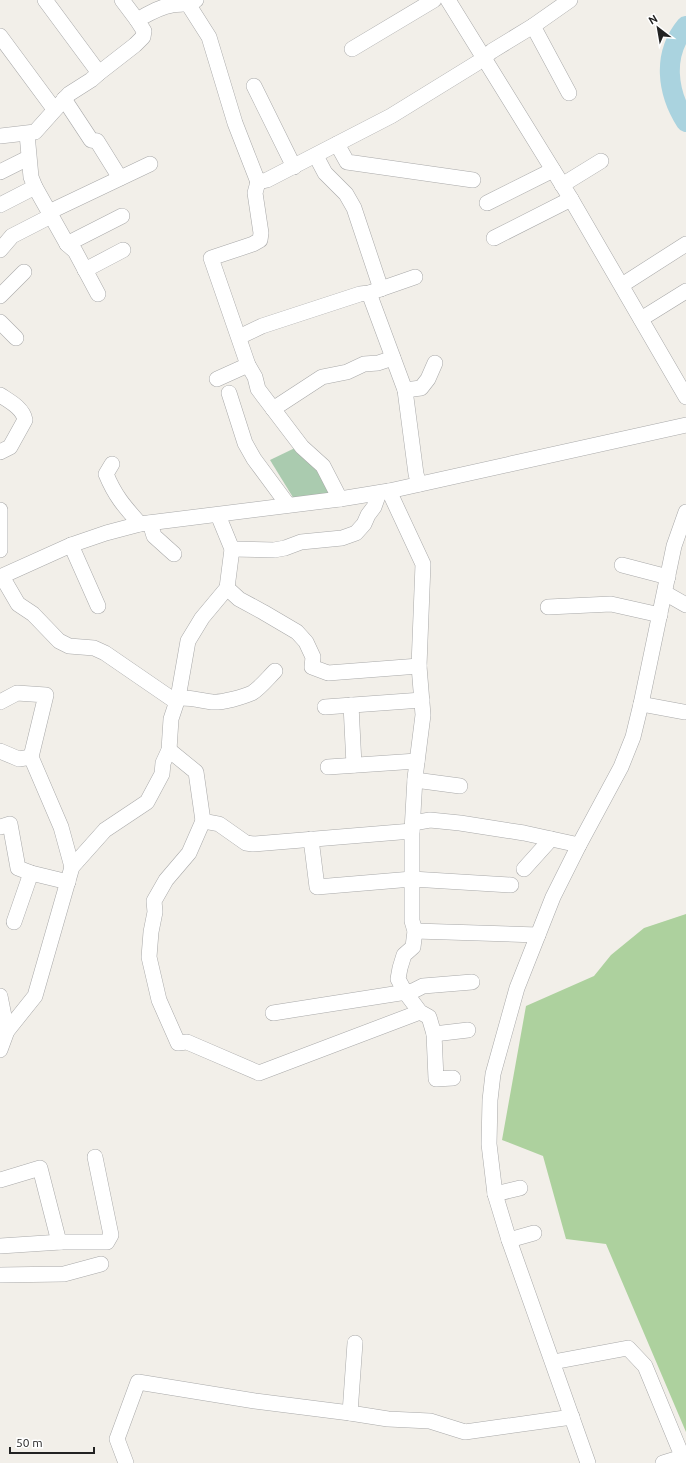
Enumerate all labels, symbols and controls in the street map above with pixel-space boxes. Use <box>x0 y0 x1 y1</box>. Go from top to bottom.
north arrow <box>638 8 678 48</box>
text: N <box>646 12 659 27</box>
scale bar <box>10 1429 94 1455</box>
text: 50 m <box>16 1436 43 1449</box>

